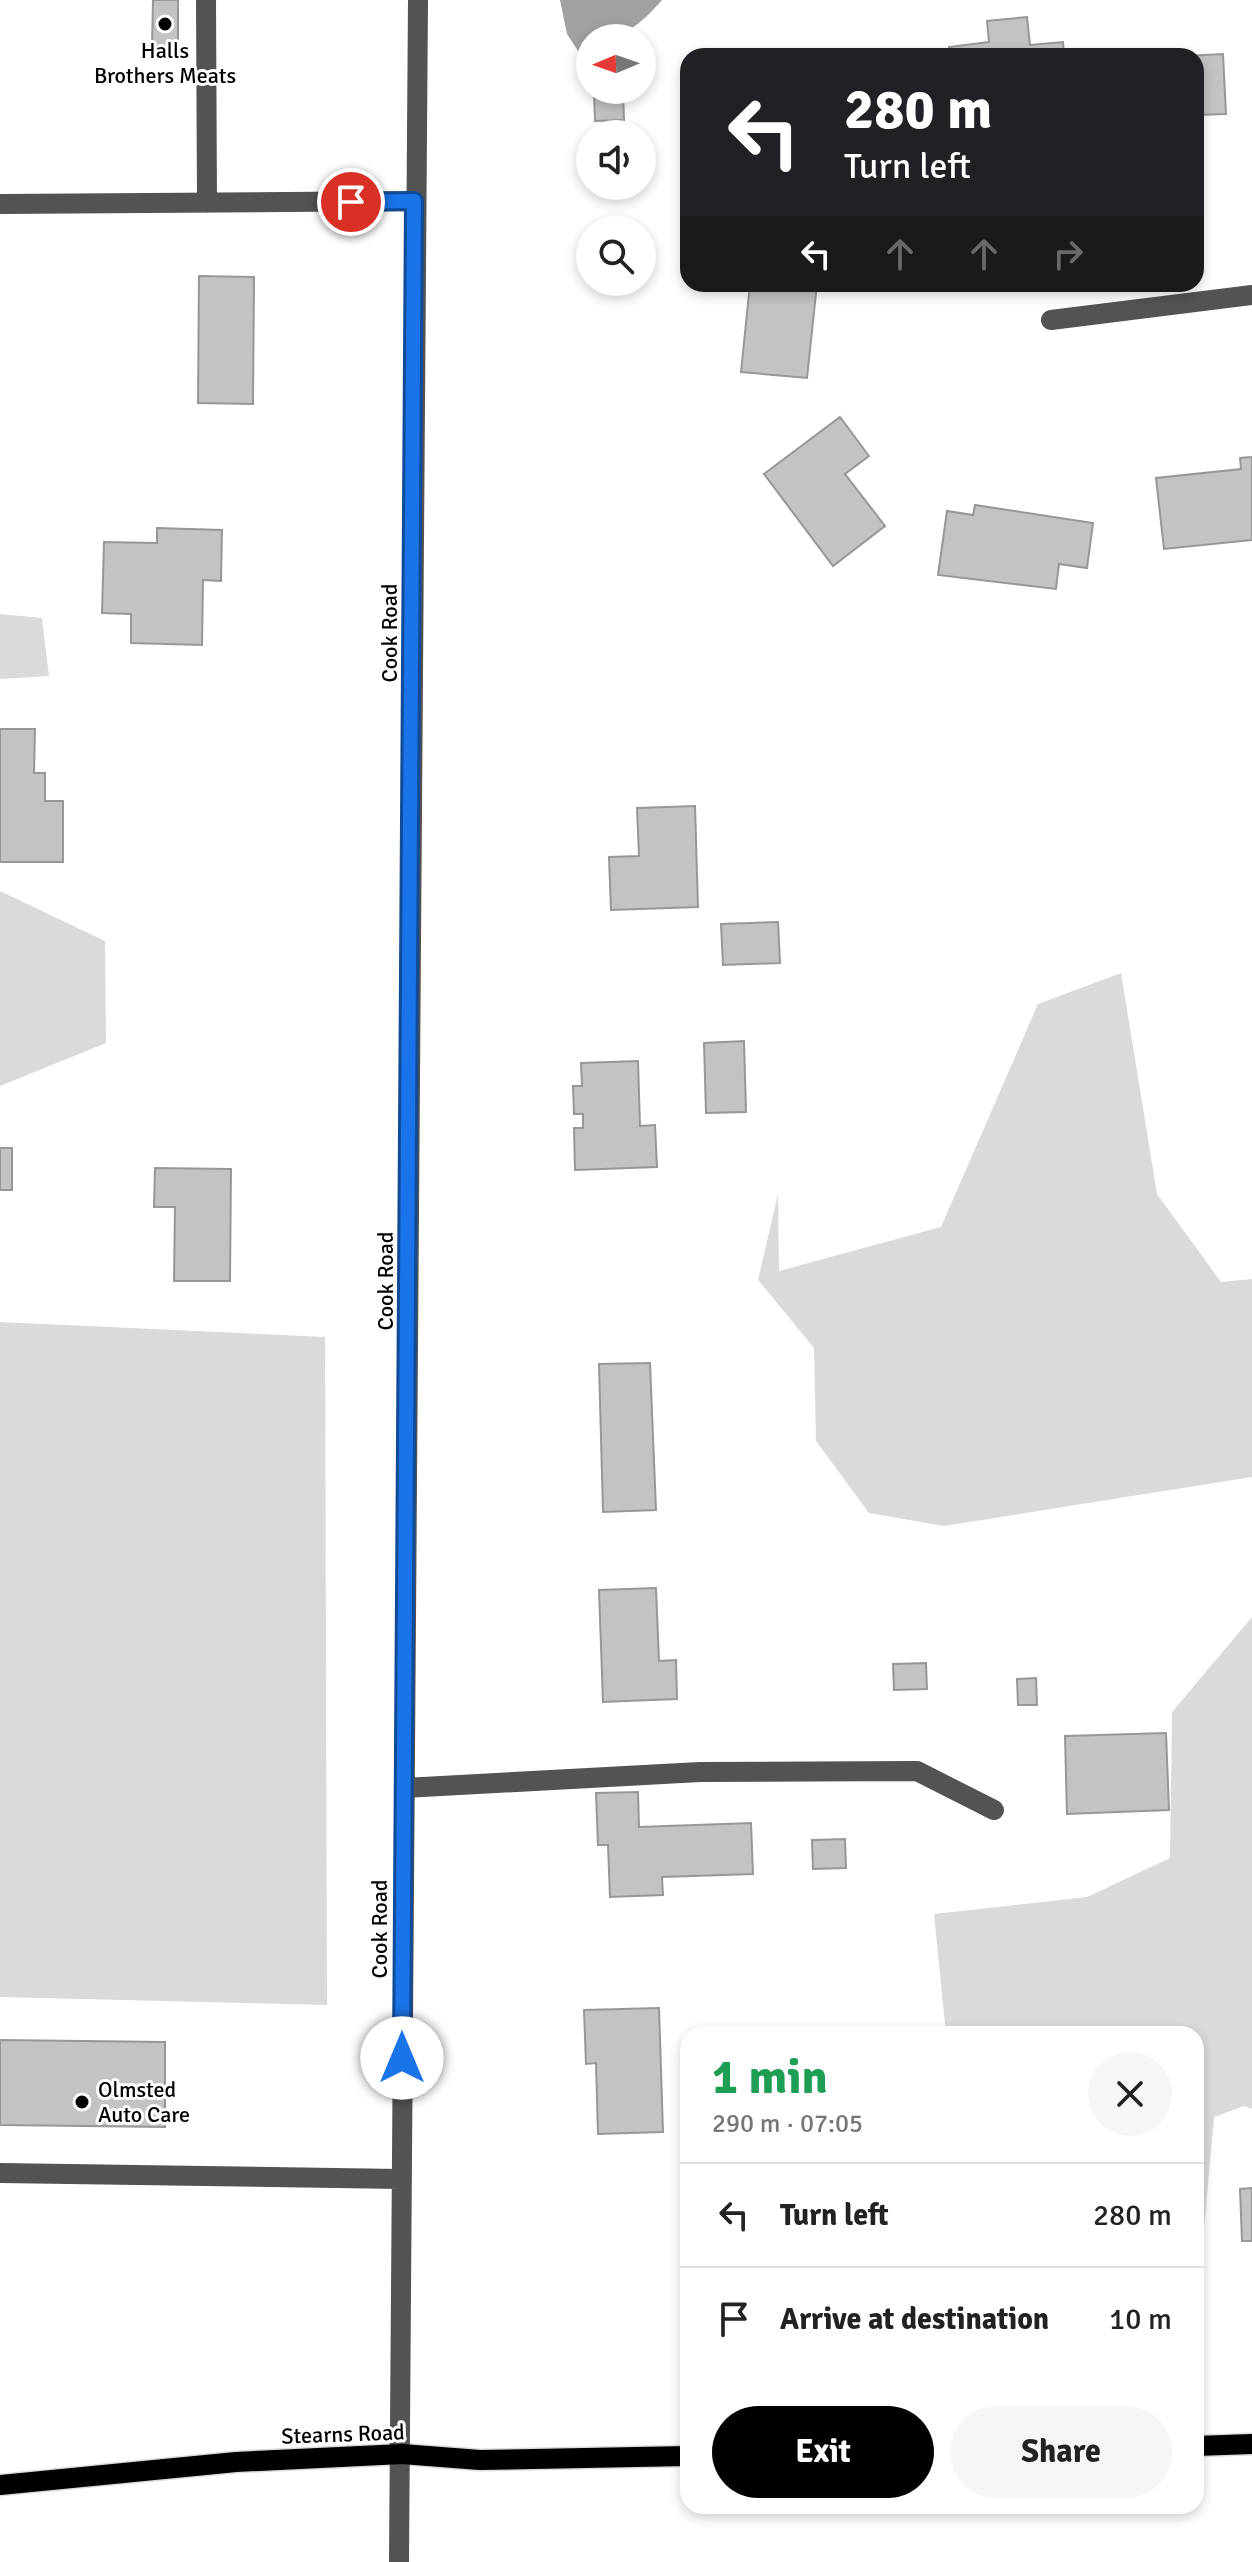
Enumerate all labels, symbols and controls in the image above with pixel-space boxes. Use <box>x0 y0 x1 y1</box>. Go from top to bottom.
marker: Halls Brothers Meats <box>156 15 174 33</box>
north arrow <box>576 24 656 104</box>
map controls <box>576 24 656 296</box>
place label: Halls Brothers Meats <box>94 37 236 89</box>
text: 280 m <box>844 75 992 144</box>
icon: left <box>712 80 816 184</box>
button: sound <box>576 120 656 200</box>
text: Turn left <box>844 144 971 189</box>
pin <box>317 168 385 236</box>
icon: arrive <box>329 180 373 224</box>
button: search <box>576 216 656 296</box>
icon: left <box>794 232 838 276</box>
icon: ahead <box>878 232 922 276</box>
icon: ahead <box>962 232 1006 276</box>
icon: right <box>1046 232 1090 276</box>
street label: Cook Road <box>376 584 403 682</box>
street label: Cook Road <box>372 1232 399 1330</box>
street label: Cook Road <box>366 1880 393 1978</box>
position arrow <box>360 2016 444 2100</box>
text: 1 min <box>712 2048 828 2107</box>
button: close <box>1088 2052 1172 2136</box>
place label: Olmsted Auto Care <box>98 2076 190 2128</box>
marker: Olmsted Auto Care <box>73 2093 91 2111</box>
text: 290 m · 07:05 <box>712 2108 863 2140</box>
icon: left <box>712 2193 756 2237</box>
text: Turn left <box>780 2197 889 2234</box>
text: 280 m <box>1093 2197 1172 2234</box>
icon: arrive <box>712 2297 756 2341</box>
text: Arrive at destination <box>780 2301 1049 2338</box>
text: 10 m <box>1109 2301 1172 2338</box>
button: Exit <box>712 2406 934 2498</box>
button: Share <box>950 2406 1172 2498</box>
street label: Stearns Road <box>281 2418 405 2450</box>

